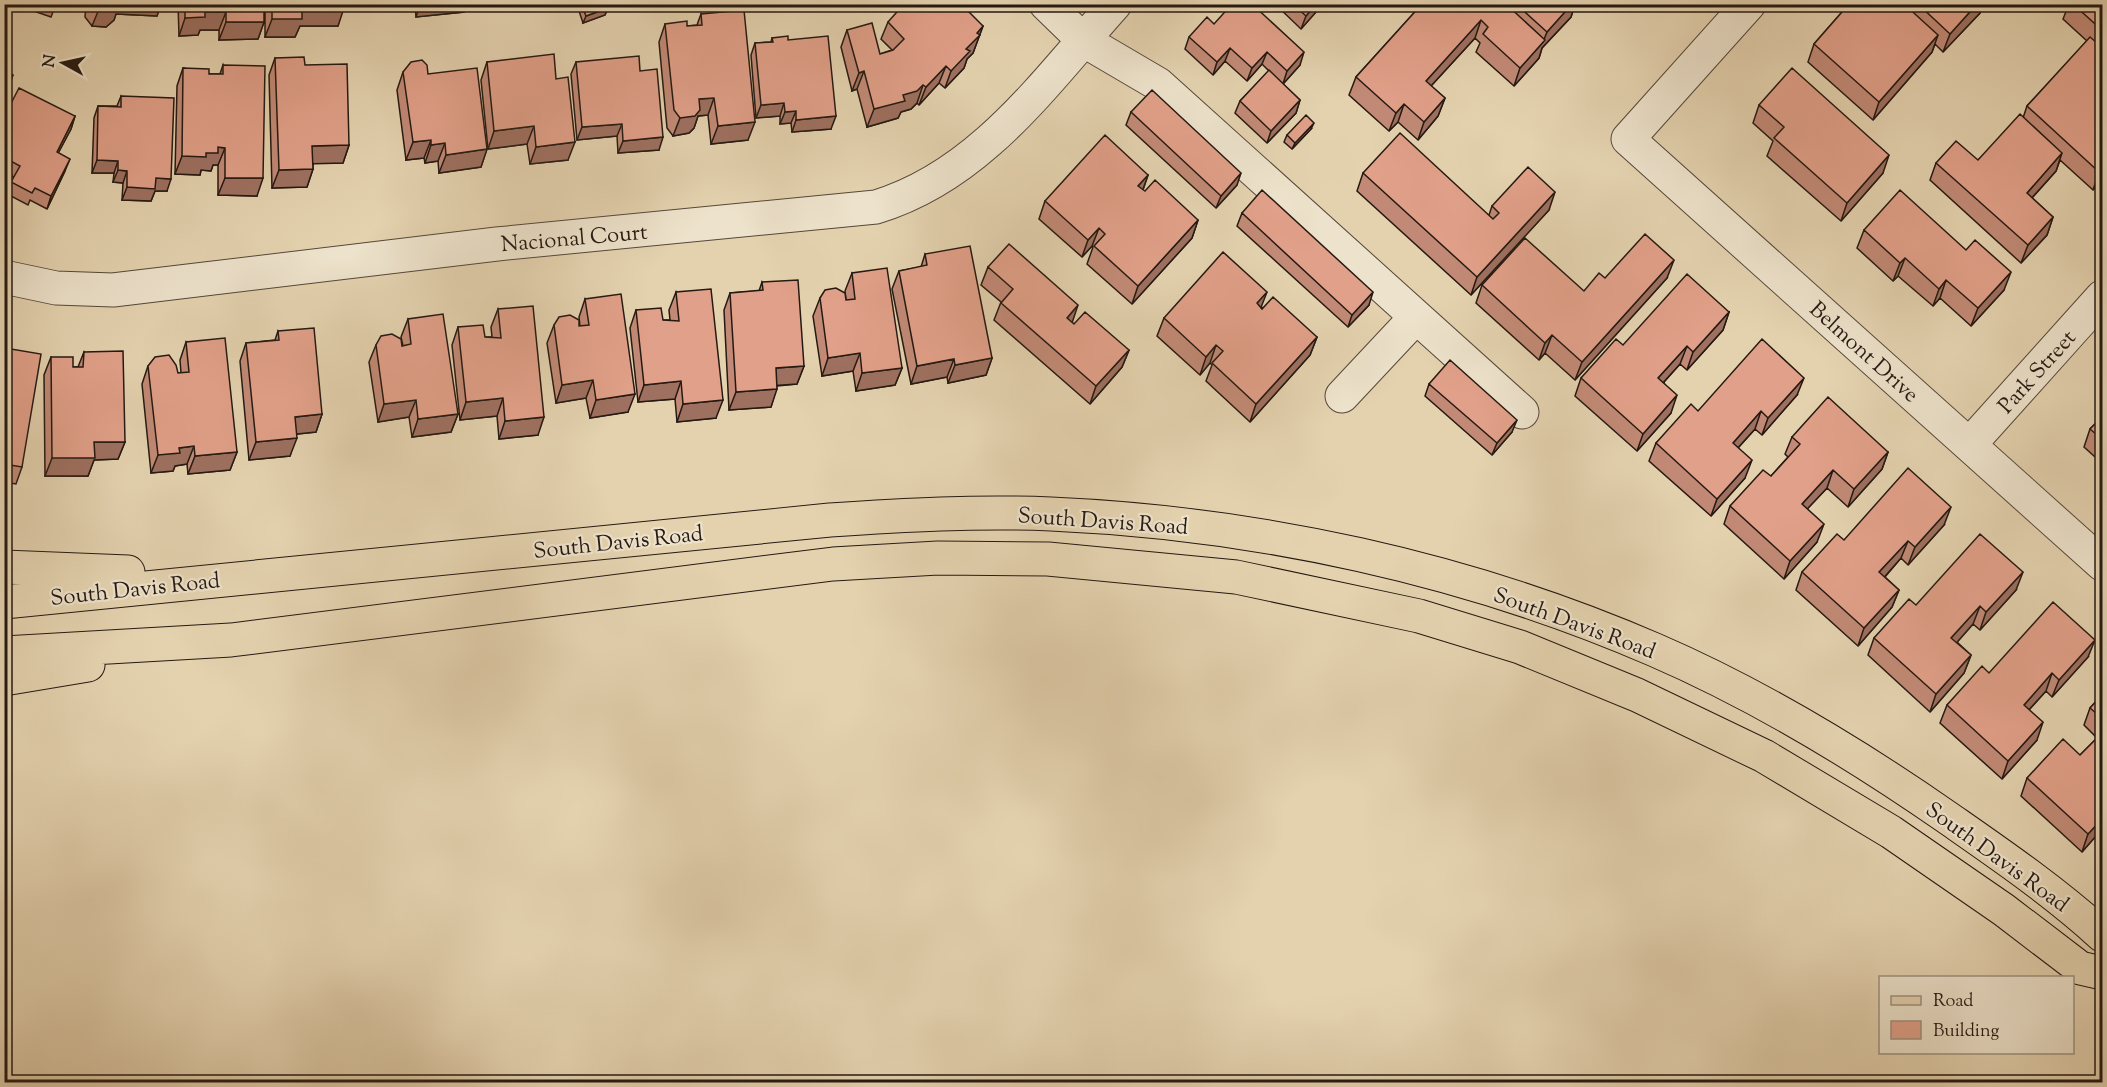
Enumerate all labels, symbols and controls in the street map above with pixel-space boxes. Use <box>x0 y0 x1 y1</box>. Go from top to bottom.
north arrow <box>33 33 93 93</box>
text: N <box>38 53 63 69</box>
street label: Nacional Court <box>500 218 649 262</box>
street label: Belmont Drive <box>1801 295 1925 411</box>
street label: Park Street <box>1992 323 2085 422</box>
street label: South Davis Road <box>1017 501 1189 545</box>
street label: South Davis Road <box>532 519 705 569</box>
street label: South Davis Road <box>49 566 222 616</box>
street label: South Davis Road <box>1488 581 1660 669</box>
street label: South Davis Road <box>1918 795 2075 922</box>
legend <box>1879 976 2074 1054</box>
text: Road <box>1933 989 1973 1015</box>
text: Building <box>1933 1019 1999 1045</box>

